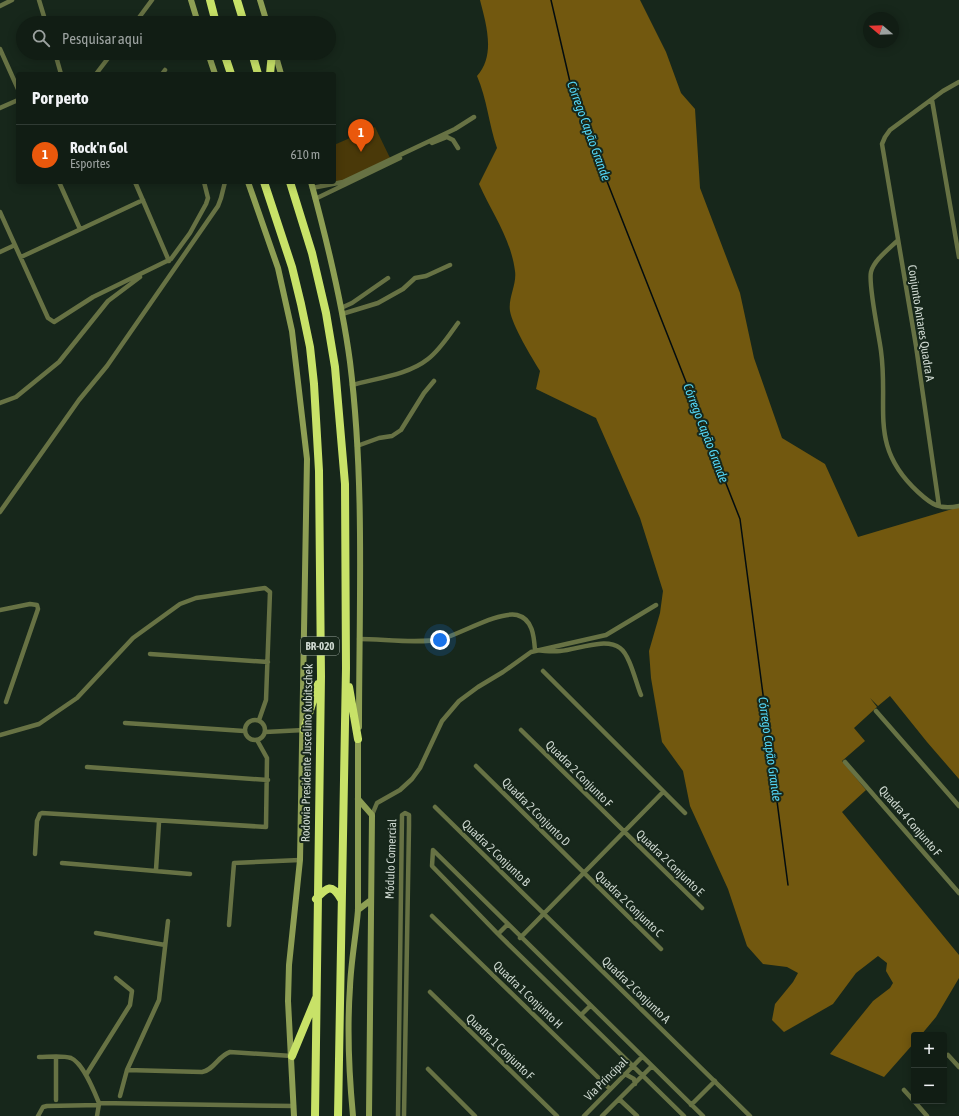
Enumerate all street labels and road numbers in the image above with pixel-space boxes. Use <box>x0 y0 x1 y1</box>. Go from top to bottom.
street label: Conjunto Antares Quadra A <box>905 264 937 382</box>
road number: BR-020 <box>301 637 339 655</box>
street label: Rodovia Presidente Juscelino Kubitschek <box>298 663 316 842</box>
street label: Quadra 2 Conjunto F <box>543 738 615 810</box>
street label: Quadra 2 Conjunto D <box>499 775 573 849</box>
street label: Quadra 4 Conjunto F <box>876 783 944 859</box>
street label: Quadra 2 Conjunto B <box>459 817 533 889</box>
street label: Módulo Comercial <box>383 818 399 899</box>
street label: Quadra 2 Conjunto E <box>633 827 707 899</box>
street label: Quadra 2 Conjunto C <box>592 868 666 940</box>
street label: Quadra 2 Conjunto A <box>599 954 673 1026</box>
street label: Quadra 1 Conjunto H <box>491 958 565 1032</box>
street label: Quadra 1 Conjunto F <box>463 1011 537 1083</box>
street label: Via Principal <box>581 1054 631 1104</box>

